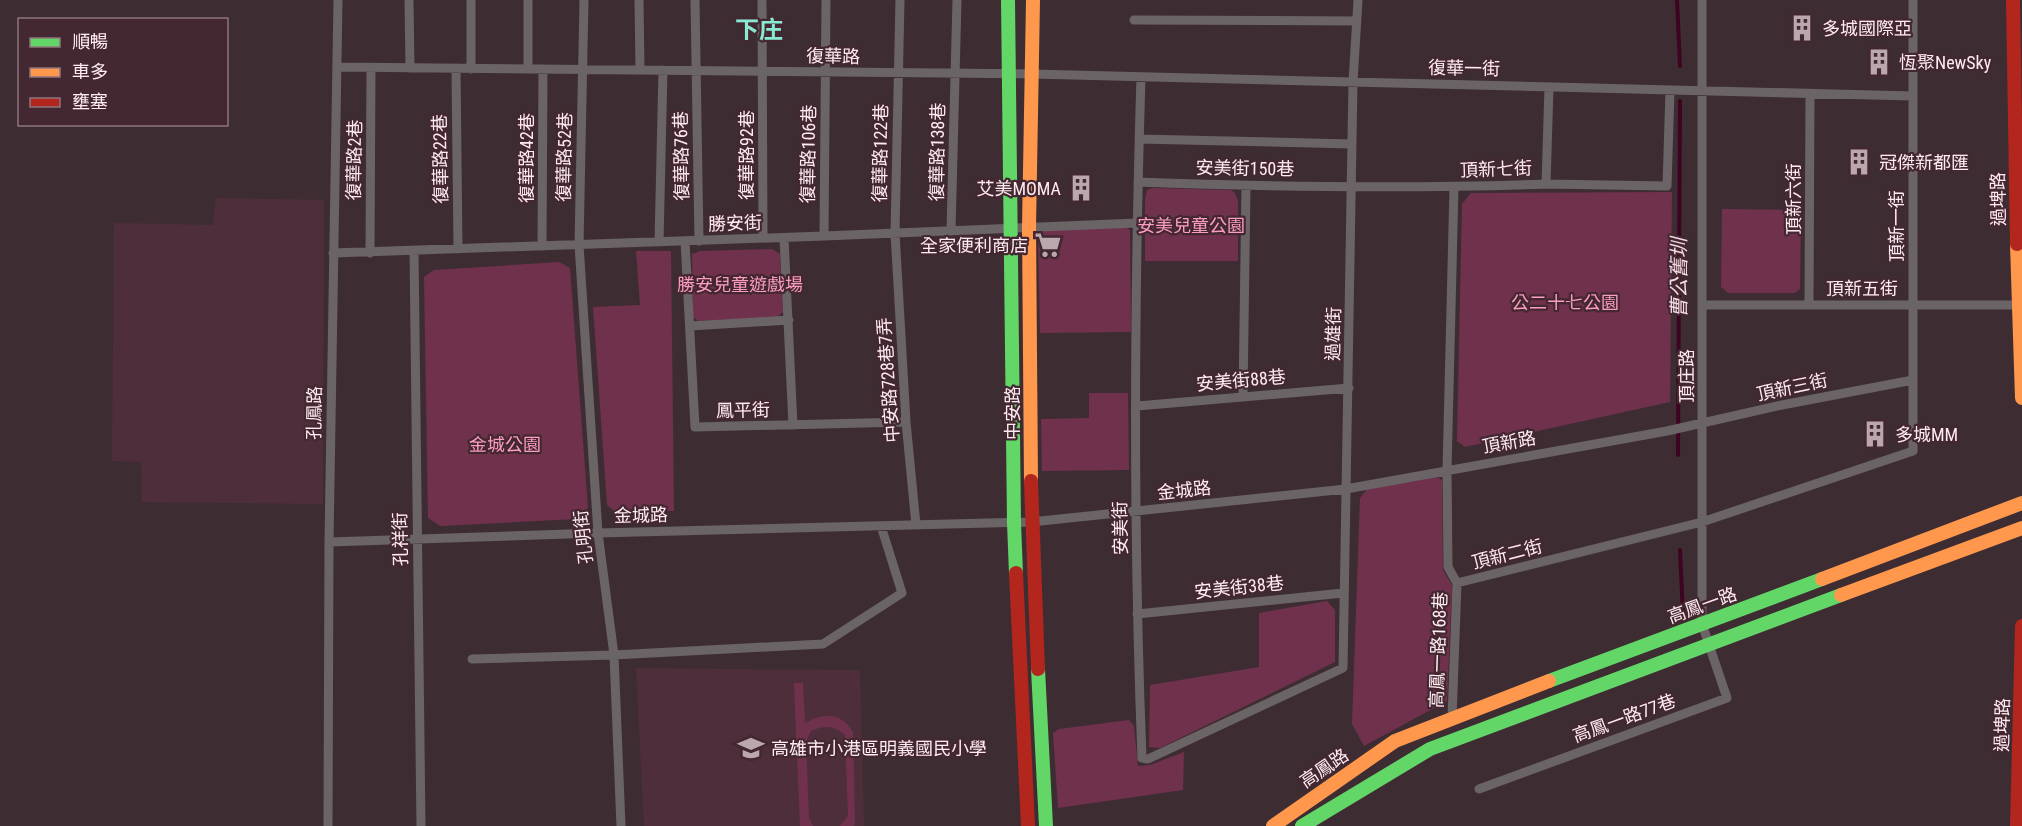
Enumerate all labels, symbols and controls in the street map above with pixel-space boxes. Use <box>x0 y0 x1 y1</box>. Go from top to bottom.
building icon: 多城國際亞 <box>1787 13 1817 43</box>
district label: 下庄 <box>735 16 783 44</box>
legend <box>18 18 228 126</box>
place label: 多城國際亞 <box>1822 18 1912 39</box>
text: 順暢 <box>72 31 108 52</box>
street label: 復華路 <box>806 45 860 67</box>
building icon: 恆聚NewSky <box>1864 47 1894 77</box>
place label: 恆聚NewSky <box>1899 52 1992 73</box>
street label: 復華一街 <box>1428 57 1500 79</box>
text: 車多 <box>72 61 108 82</box>
text: 壅塞 <box>72 91 108 112</box>
street label: 復華路138巷 <box>926 102 948 202</box>
street label: 復華路122巷 <box>869 103 891 203</box>
street label: 復華路106巷 <box>797 104 819 204</box>
street label: 復華路92巷 <box>736 110 757 200</box>
street label: 復華路76巷 <box>670 111 692 201</box>
street label: 復華路52巷 <box>553 112 575 202</box>
street label: 復華路42巷 <box>516 113 537 203</box>
street label: 復華路22巷 <box>429 114 451 204</box>
street label: 復華路2巷 <box>343 119 365 201</box>
building icon: 冠傑新都匯 <box>1844 147 1874 177</box>
place label: 冠傑新都匯 <box>1879 152 1969 173</box>
street label: 安美街150巷 <box>1195 157 1295 179</box>
street label: 頂新七街 <box>1460 157 1532 181</box>
street label: 頂新六街 <box>1783 163 1804 235</box>
street label: 過埤路 <box>1987 172 2009 226</box>
building icon: 艾美MOMA <box>1066 173 1096 203</box>
place label: 艾美MOMA <box>976 178 1062 199</box>
street label: 頂新一街 <box>1886 190 1907 262</box>
street label: 勝安街 <box>708 212 762 234</box>
park label: 安美兒童公園 <box>1137 215 1245 236</box>
supermarket icon: 全家便利商店 <box>1033 230 1063 260</box>
place label: 全家便利商店 <box>920 235 1028 256</box>
water label: 曹公舊圳 <box>1667 235 1691 318</box>
park label: 勝安兒童遊戲場 <box>677 274 803 295</box>
street label: 頂新五街 <box>1826 278 1898 299</box>
park label: 公二十七公園 <box>1511 292 1619 313</box>
street label: 過雄街 <box>1322 307 1344 361</box>
street label: 中安路728巷7弄 <box>873 317 903 443</box>
street label: 頂庄路 <box>1676 349 1697 403</box>
street label: 安美街88巷 <box>1195 366 1287 394</box>
street label: 頂新三街 <box>1755 369 1829 405</box>
street label: 孔鳳路 <box>303 386 325 440</box>
street label: 中安路 <box>1002 386 1023 440</box>
street label: 鳳平街 <box>716 399 770 421</box>
building icon: 多城MM <box>1860 419 1890 449</box>
place label: 多城MM <box>1895 424 1958 445</box>
street label: 頂新路 <box>1481 427 1537 457</box>
park label: 金城公園 <box>469 434 541 455</box>
street label: 金城路 <box>1156 477 1212 503</box>
street label: 安美街 <box>1109 501 1131 555</box>
street label: 金城路 <box>614 504 668 526</box>
street label: 孔明街 <box>570 509 596 565</box>
street label: 孔祥街 <box>389 512 411 566</box>
street label: 頂新二街 <box>1470 535 1544 573</box>
street label: 安美街38巷 <box>1193 572 1285 602</box>
street label: 高鳳一路 <box>1665 583 1739 627</box>
street label: 高鳳一路168巷 <box>1425 591 1451 709</box>
street label: 高鳳一路77巷 <box>1570 690 1678 746</box>
street label: 過埤路 <box>1991 698 2013 752</box>
school or university icon: 高雄市小港區明義國民小學 <box>736 733 766 763</box>
place label: 高雄市小港區明義國民小學 <box>771 738 987 759</box>
street label: 高鳳路 <box>1296 744 1352 792</box>

